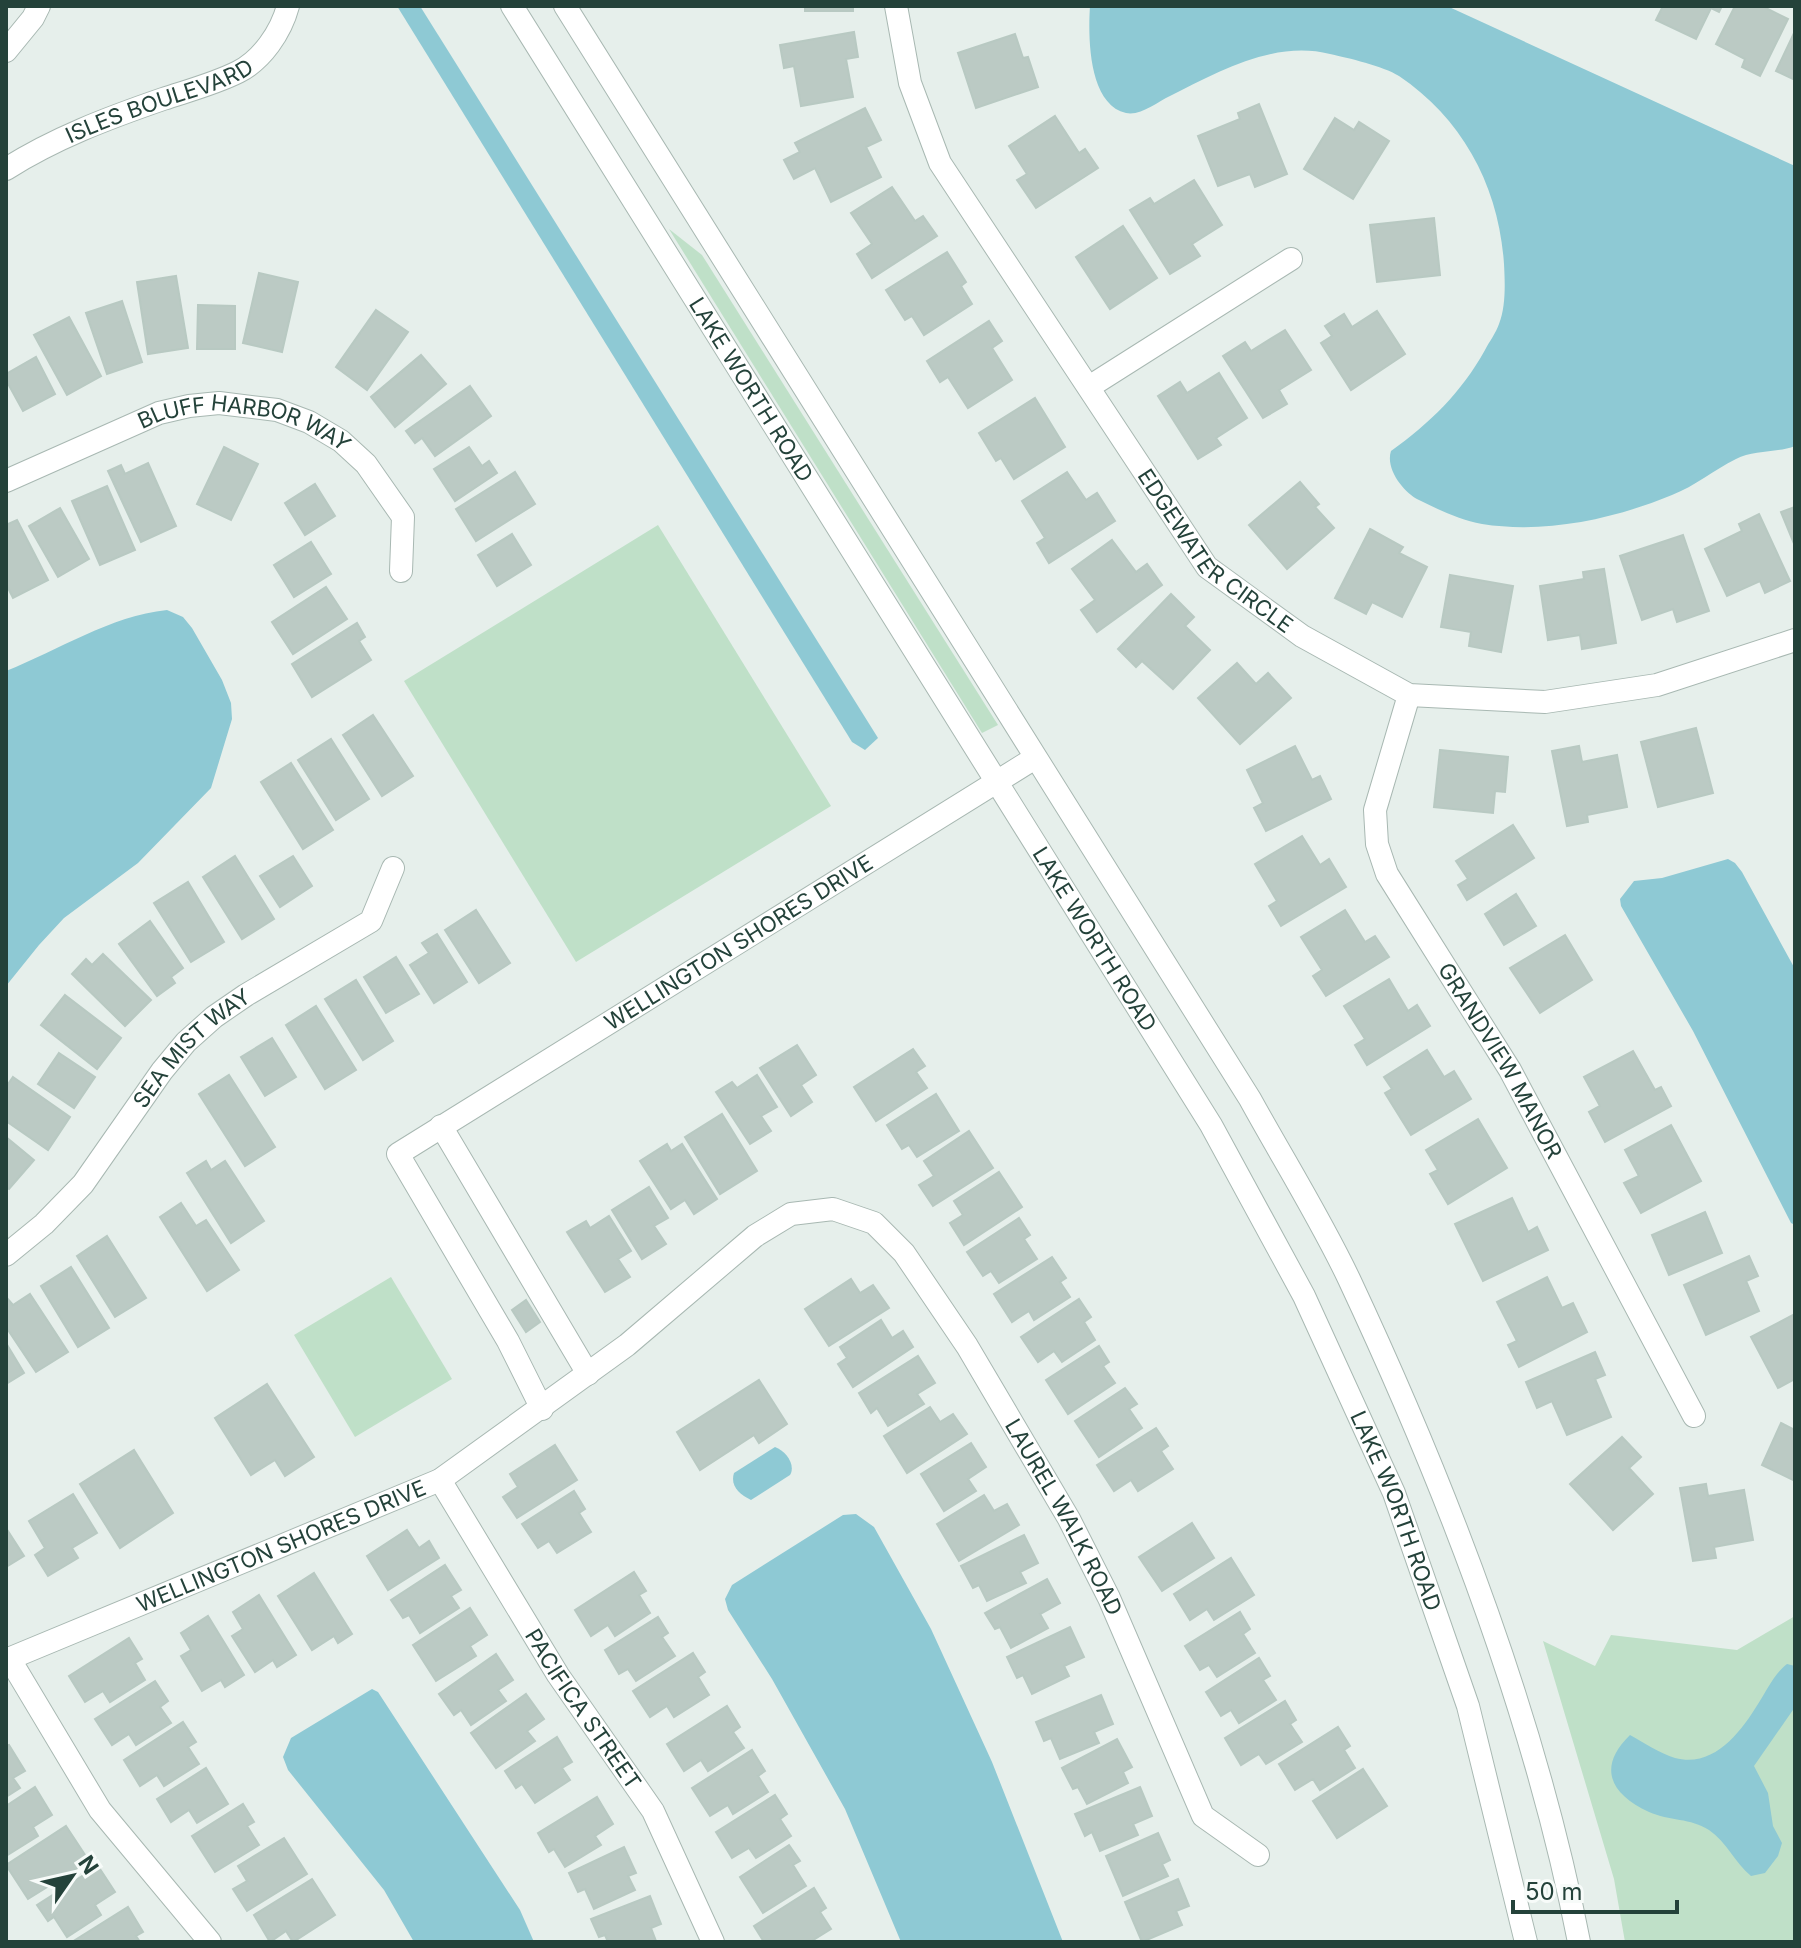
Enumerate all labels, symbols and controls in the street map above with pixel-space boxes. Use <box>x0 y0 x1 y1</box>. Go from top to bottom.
street label: ISLES BOULEVARD <box>61 53 258 148</box>
street label: LAKE WORTH ROAD <box>684 292 819 486</box>
street label: BLUFF HARBOR WAY <box>133 389 356 456</box>
street label: EDGEWATER CIRCLE <box>1133 464 1298 638</box>
street label: LAKE WORTH ROAD <box>1027 842 1162 1036</box>
street label: WELLINGTON SHORES DRIVE <box>600 849 877 1035</box>
street label: GRANDVIEW MANOR <box>1433 958 1568 1163</box>
street label: SEA MIST WAY <box>127 983 255 1113</box>
street label: LAKE WORTH ROAD <box>1345 1407 1447 1614</box>
street label: LAUREL WALK ROAD <box>1000 1414 1128 1619</box>
street label: WELLINGTON SHORES DRIVE <box>133 1474 430 1617</box>
street label: PACIFICA STREET <box>520 1624 647 1794</box>
north arrow <box>32 1836 112 1916</box>
text: N <box>73 1851 104 1879</box>
scale bar <box>1513 1864 1677 1914</box>
text: 50 m <box>1525 1877 1583 1906</box>

